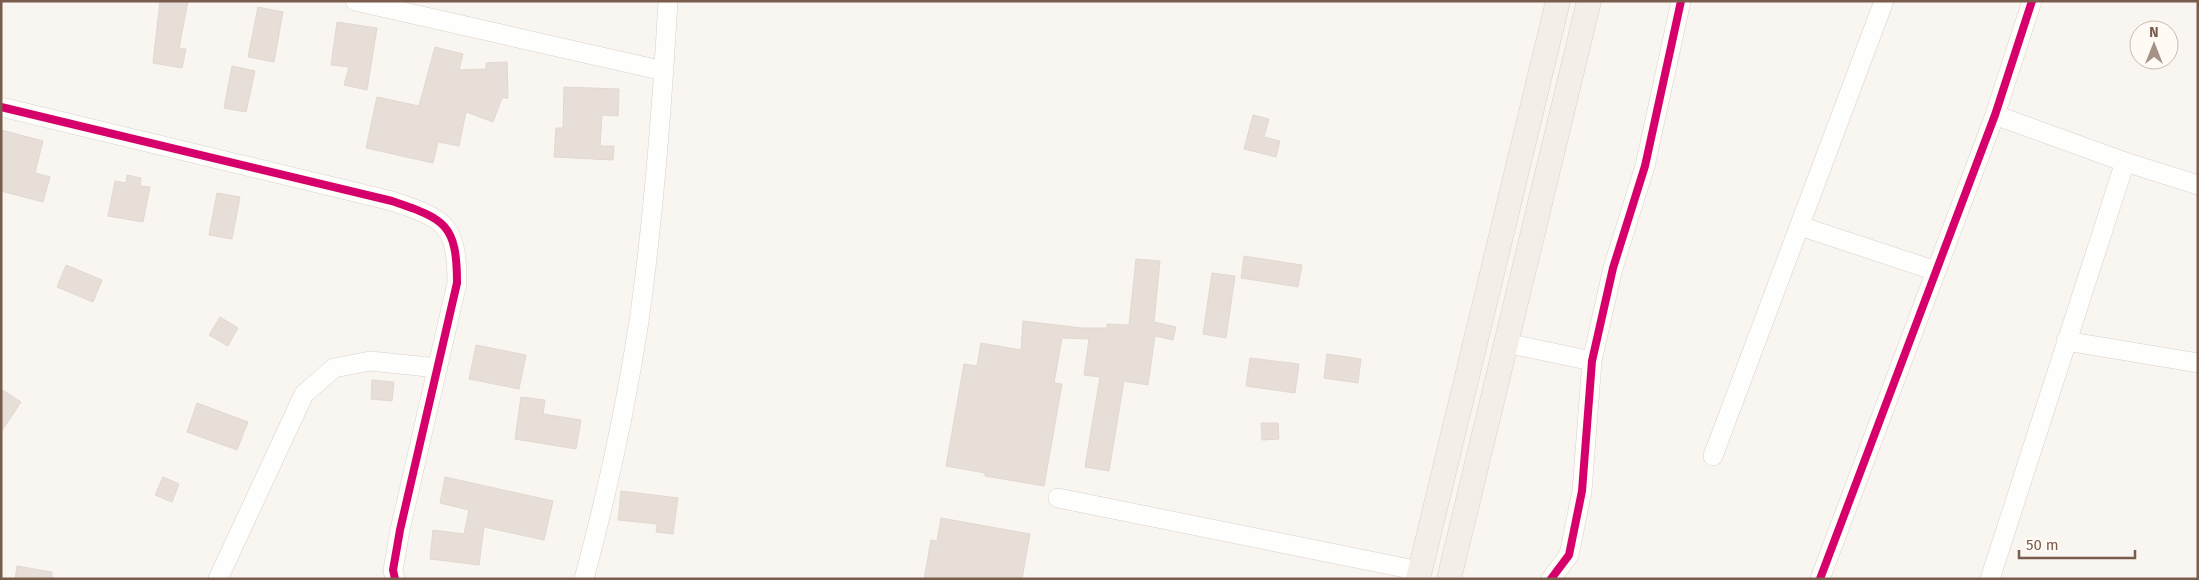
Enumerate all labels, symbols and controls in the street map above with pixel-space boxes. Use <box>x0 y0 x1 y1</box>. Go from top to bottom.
north arrow <box>2129 20 2179 70</box>
text: N <box>2149 24 2159 41</box>
scale bar <box>2019 528 2135 560</box>
text: 50 m <box>2026 536 2059 554</box>

